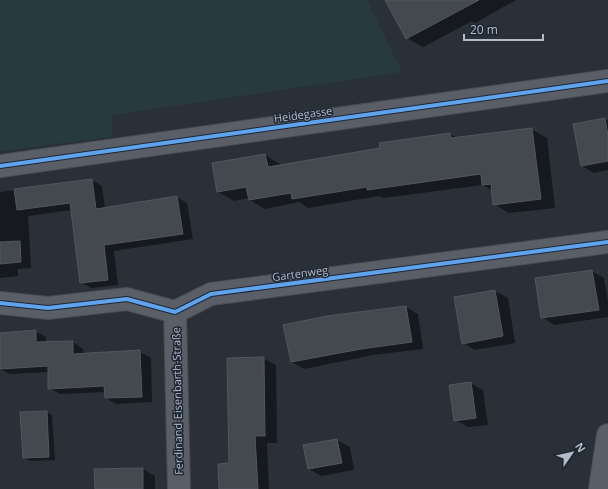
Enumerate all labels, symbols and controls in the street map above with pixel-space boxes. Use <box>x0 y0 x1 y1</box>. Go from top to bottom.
scale bar <box>464 16 543 42</box>
text: 20 m <box>470 21 498 38</box>
street label: Heidegasse <box>273 102 333 126</box>
street label: Gartenweg <box>271 262 329 284</box>
street label: Ferdinand-Eisenbarth-Straße <box>168 327 186 475</box>
north arrow <box>552 433 592 473</box>
text: N <box>572 439 589 455</box>

